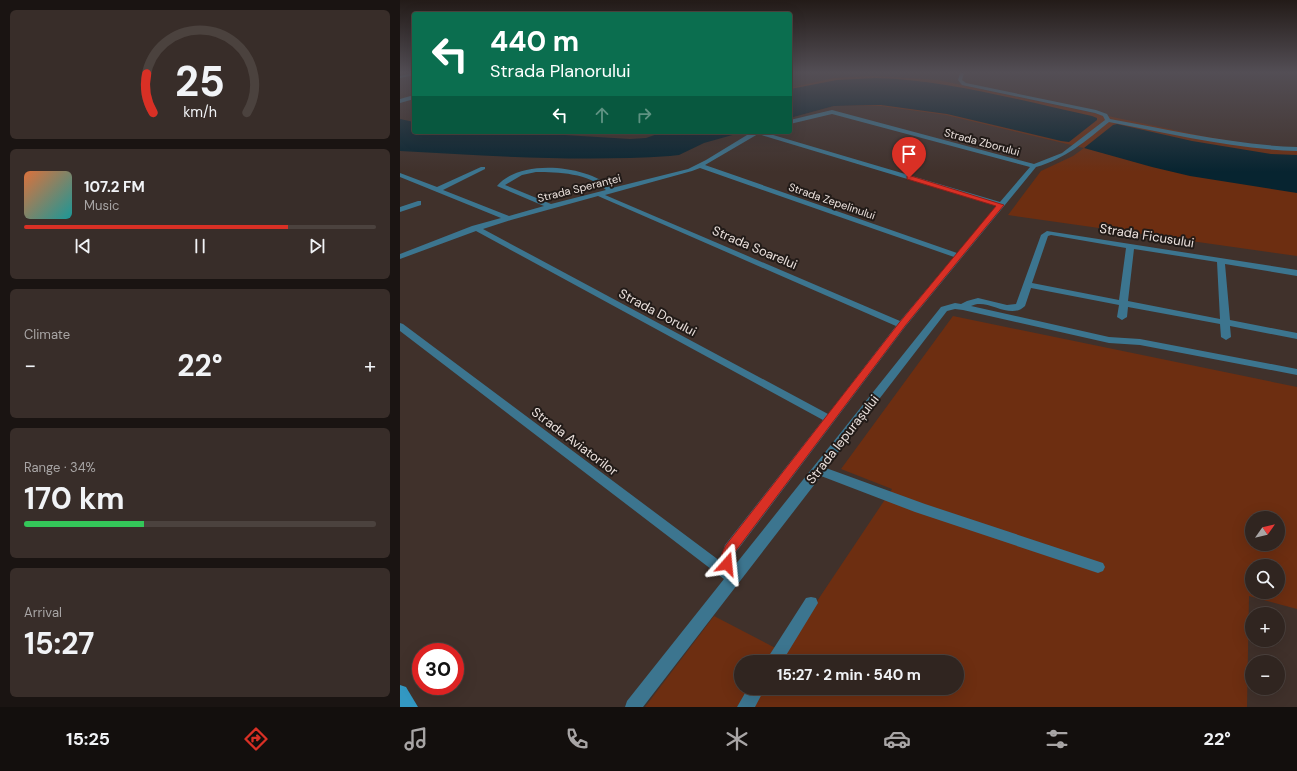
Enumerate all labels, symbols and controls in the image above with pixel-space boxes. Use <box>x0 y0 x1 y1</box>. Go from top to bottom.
text: 440 m <box>490 23 579 60</box>
icon: left <box>424 28 476 80</box>
text: 25 <box>175 55 225 109</box>
text: Strada Planorului <box>490 59 631 83</box>
text: km/h <box>183 102 217 120</box>
icon: left <box>549 104 571 126</box>
icon: ahead <box>591 104 613 126</box>
icon: right <box>633 104 655 126</box>
street label: Strada Zborului <box>943 125 1021 159</box>
pin <box>892 137 926 178</box>
icon: arrive <box>898 143 920 165</box>
street label: Strada Speranței <box>536 171 622 205</box>
text: 107.2 FM <box>84 177 145 197</box>
street label: Strada Zepelinului <box>787 180 877 222</box>
text: Music <box>84 197 119 214</box>
street label: Strada Ficusului <box>1098 220 1195 251</box>
street label: Strada Soarelui <box>710 222 800 273</box>
icon: previous <box>72 235 94 257</box>
icon: pause <box>189 235 211 257</box>
icon: next <box>306 235 328 257</box>
street label: Strada Dorului <box>616 285 700 340</box>
text: Climate <box>24 326 70 343</box>
text: 22° <box>177 346 223 385</box>
text: − <box>24 351 36 380</box>
text: + <box>364 351 376 380</box>
street label: Strada Iepurașului <box>802 391 883 487</box>
street label: Strada Aviatorilor <box>528 403 621 480</box>
text: Range · 34% <box>24 459 96 476</box>
text: 170 km <box>24 479 125 518</box>
north arrow <box>1245 511 1285 551</box>
map controls <box>1245 511 1285 695</box>
position arrow <box>706 543 748 585</box>
button: search <box>1245 559 1285 599</box>
text: Arrival <box>24 604 62 621</box>
button: + <box>1245 607 1285 647</box>
text: 15:27 <box>24 624 94 663</box>
speed limit sign: 30 <box>412 643 464 695</box>
button: − <box>1245 655 1285 695</box>
text: 15:27 · 2 min · 540 m <box>777 665 921 685</box>
icon: directions <box>242 725 270 753</box>
icon: music <box>402 725 430 753</box>
icon: phone <box>563 725 591 753</box>
icon: climate <box>723 725 751 753</box>
icon: car <box>883 725 911 753</box>
icon: filters <box>1043 725 1071 753</box>
text: 15:25 <box>66 727 110 751</box>
text: 22° <box>1204 727 1231 751</box>

